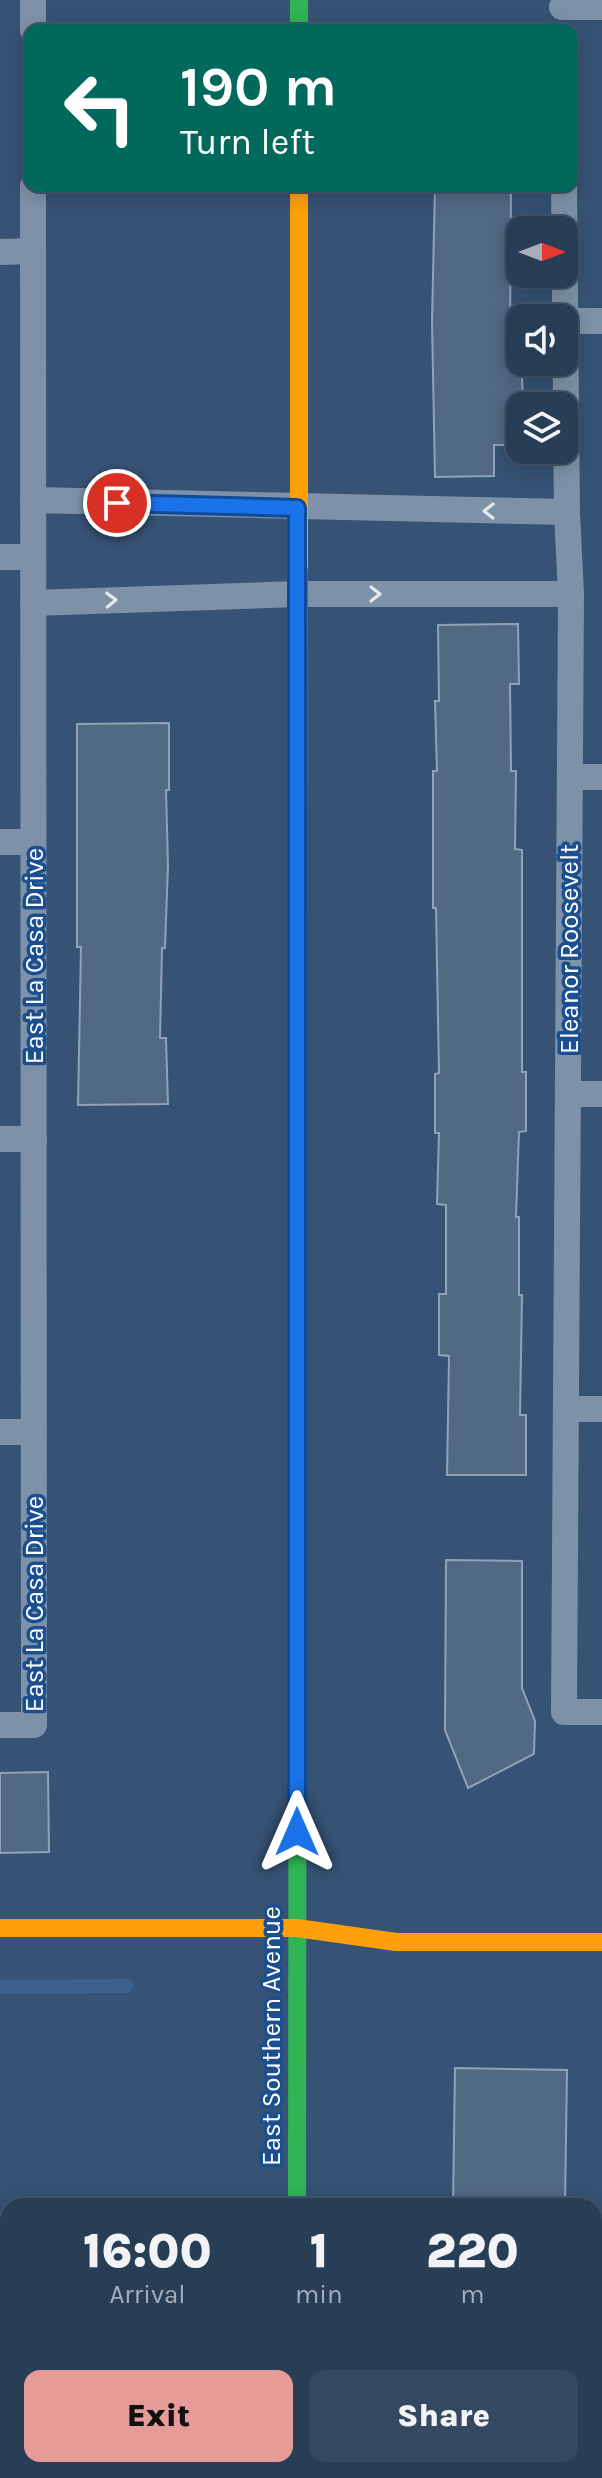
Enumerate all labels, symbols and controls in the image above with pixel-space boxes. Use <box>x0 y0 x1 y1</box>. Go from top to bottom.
text: 190 m <box>180 54 337 119</box>
icon: left <box>48 56 152 160</box>
text: Turn left <box>180 121 315 163</box>
north arrow <box>506 216 578 288</box>
map controls <box>506 216 578 464</box>
button: sound <box>506 304 578 376</box>
button: layers <box>506 392 578 464</box>
pin <box>83 469 151 537</box>
icon: arrive <box>95 481 139 525</box>
one-way arrow <box>482 502 495 520</box>
one-way arrow <box>369 585 382 603</box>
one-way arrow <box>105 592 118 609</box>
street label: Eleanor Roosevelt <box>554 844 585 1054</box>
street label: East La Casa Drive <box>19 848 50 1064</box>
street label: East La Casa Drive <box>19 1496 50 1712</box>
position arrow <box>255 1790 339 1874</box>
street label: East Southern Avenue <box>256 1906 287 2166</box>
text: 16:00 <box>83 2223 212 2279</box>
text: 1 <box>310 2223 328 2279</box>
text: 220 <box>426 2223 519 2279</box>
text: Arrival <box>109 2279 186 2310</box>
text: min <box>295 2279 343 2310</box>
text: m <box>460 2279 485 2310</box>
button: Exit <box>24 2370 293 2462</box>
button: Share <box>309 2370 578 2462</box>

